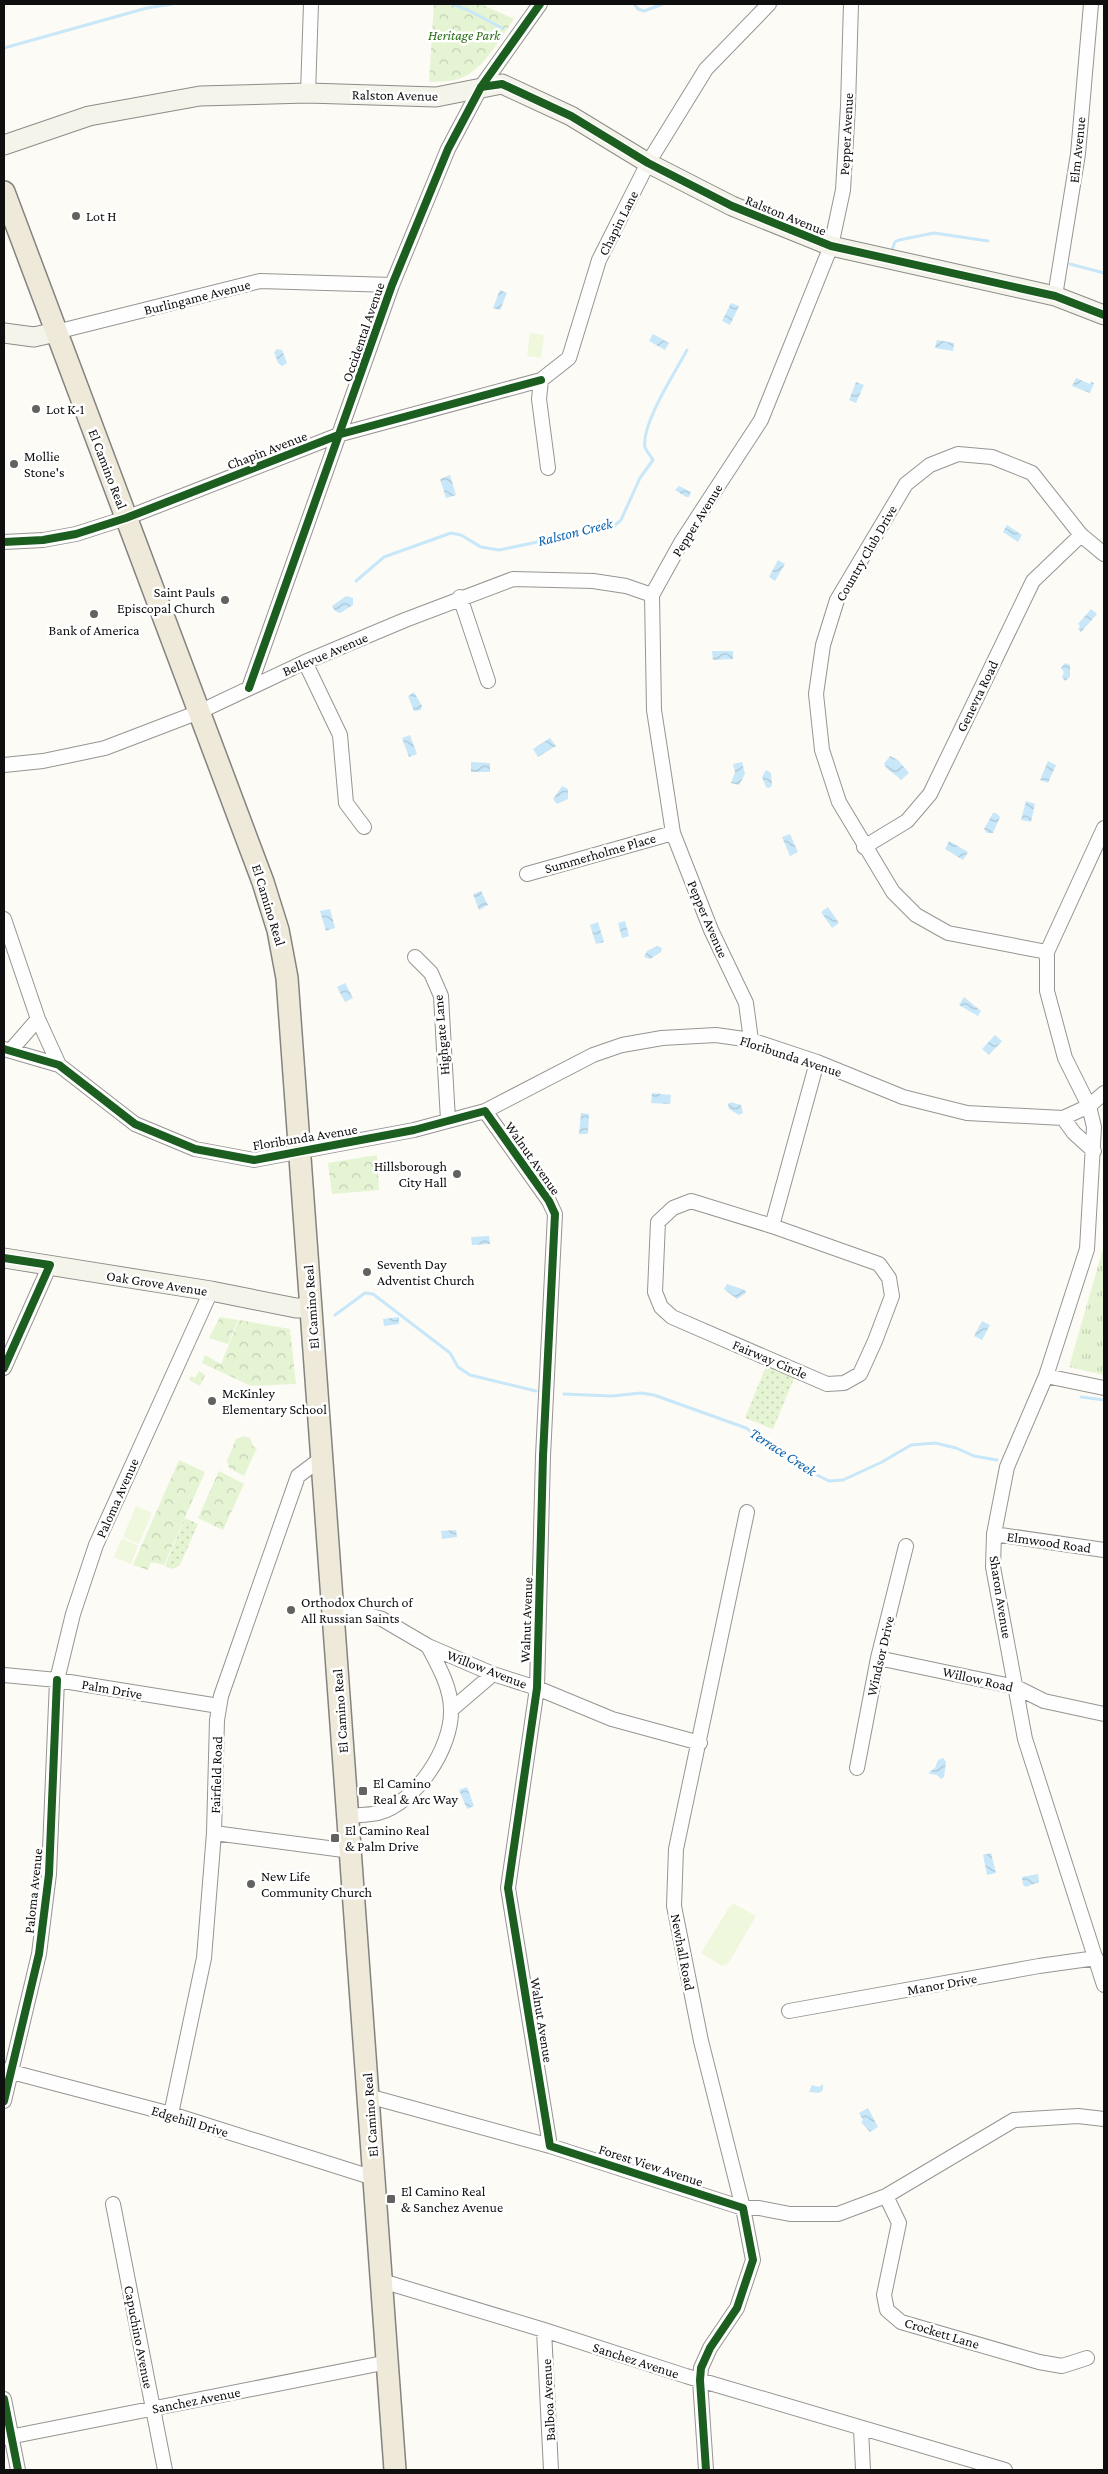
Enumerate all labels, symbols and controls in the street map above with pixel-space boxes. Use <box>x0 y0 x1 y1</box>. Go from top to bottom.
park label: Heritage Park <box>428 27 501 43</box>
street label: Ralston Avenue <box>352 86 438 104</box>
street label: Pepper Avenue <box>836 92 856 176</box>
street label: Elm Avenue <box>1066 116 1088 184</box>
street label: Chapin Lane <box>595 188 641 258</box>
street label: Ralston Avenue <box>743 191 829 239</box>
place label: Lot H <box>86 208 116 224</box>
marker: Lot H <box>70 210 82 222</box>
street label: Burlingame Avenue <box>142 276 252 318</box>
street label: Occidental Avenue <box>338 280 388 384</box>
place label: Lot K-1 <box>46 401 85 417</box>
marker: Lot K-1 <box>30 403 42 415</box>
street label: El Camino Real <box>85 427 131 512</box>
street label: Chapin Avenue <box>225 427 309 473</box>
place label: Mollie Stone's <box>24 448 64 480</box>
marker: Mollie Stone's <box>8 458 20 470</box>
street label: Pepper Avenue <box>668 481 726 559</box>
street label: Country Club Drive <box>832 502 900 604</box>
water label: Ralston Creek <box>536 515 615 549</box>
place label: Saint Pauls Episcopal Church <box>117 584 215 616</box>
marker: Saint Pauls Episcopal Church <box>219 594 231 606</box>
marker: Bank of America <box>88 608 100 620</box>
place label: Bank of America <box>49 622 140 638</box>
street label: Bellevue Avenue <box>280 629 370 679</box>
street label: Genevra Road <box>953 657 1001 734</box>
street label: Summerholme Place <box>543 829 657 877</box>
street label: El Camino Real <box>249 862 289 948</box>
street label: Pepper Avenue <box>685 878 731 960</box>
street label: Highgate Lane <box>430 994 452 1076</box>
street label: Floribunda Avenue <box>738 1032 844 1080</box>
street label: Walnut Avenue <box>502 1118 564 1198</box>
street label: Floribunda Avenue <box>251 1121 359 1153</box>
place label: Hillsborough City Hall <box>374 1158 447 1190</box>
marker: Hillsborough City Hall <box>451 1168 463 1180</box>
place label: Seventh Day Adventist Church <box>377 1256 475 1288</box>
street label: El Camino Real <box>300 1264 322 1350</box>
marker: Seventh Day Adventist Church <box>361 1266 373 1278</box>
street label: Oak Grove Avenue <box>105 1267 209 1299</box>
street label: Fairway Circle <box>730 1336 810 1382</box>
place label: McKinley Elementary School <box>222 1385 327 1417</box>
marker: McKinley Elementary School <box>206 1395 218 1407</box>
water label: Terrace Creek <box>747 1425 820 1480</box>
street label: Paloma Avenue <box>92 1456 142 1540</box>
street label: Elmwood Road <box>1006 1528 1093 1556</box>
street label: Sharon Avenue <box>987 1554 1015 1640</box>
street label: Walnut Avenue <box>517 1577 535 1663</box>
place label: Orthodox Church of All Russian Saints <box>301 1594 414 1626</box>
marker: Orthodox Church of All Russian Saints <box>285 1604 297 1616</box>
street label: Windsor Drive <box>863 1614 897 1698</box>
street label: Willow Avenue <box>445 1646 529 1692</box>
street label: Willow Road <box>941 1663 1015 1695</box>
street label: El Camino Real <box>329 1668 351 1754</box>
street label: Palm Drive <box>80 1676 144 1702</box>
street label: Fairfield Road <box>207 1735 225 1814</box>
place label: El Camino Real & Arc Way <box>373 1775 459 1807</box>
marker: El Camino Real & Arc Way <box>357 1785 369 1797</box>
place label: El Camino Real & Palm Drive <box>345 1822 430 1854</box>
marker: El Camino Real & Palm Drive <box>329 1832 341 1844</box>
street label: Paloma Avenue <box>21 1848 45 1934</box>
place label: New Life Community Church <box>261 1868 372 1900</box>
marker: New Life Community Church <box>245 1878 257 1890</box>
street label: Newhall Road <box>668 1912 698 1992</box>
street label: Manor Drive <box>906 1970 978 1998</box>
street label: Walnut Avenue <box>527 1976 557 2064</box>
street label: El Camino Real <box>359 2072 381 2158</box>
street label: Edgehill Drive <box>150 2102 230 2140</box>
street label: Forest View Avenue <box>597 2141 705 2189</box>
place label: El Camino Real & Sanchez Avenue <box>401 2183 503 2215</box>
marker: El Camino Real & Sanchez Avenue <box>385 2193 397 2205</box>
street label: Capuchino Avenue <box>121 2284 157 2390</box>
street label: Crockett Lane <box>903 2314 981 2352</box>
street label: Sanchez Avenue <box>591 2339 681 2381</box>
street label: Balboa Avenue <box>538 2358 558 2442</box>
street label: Sanchez Avenue <box>150 2384 242 2416</box>

